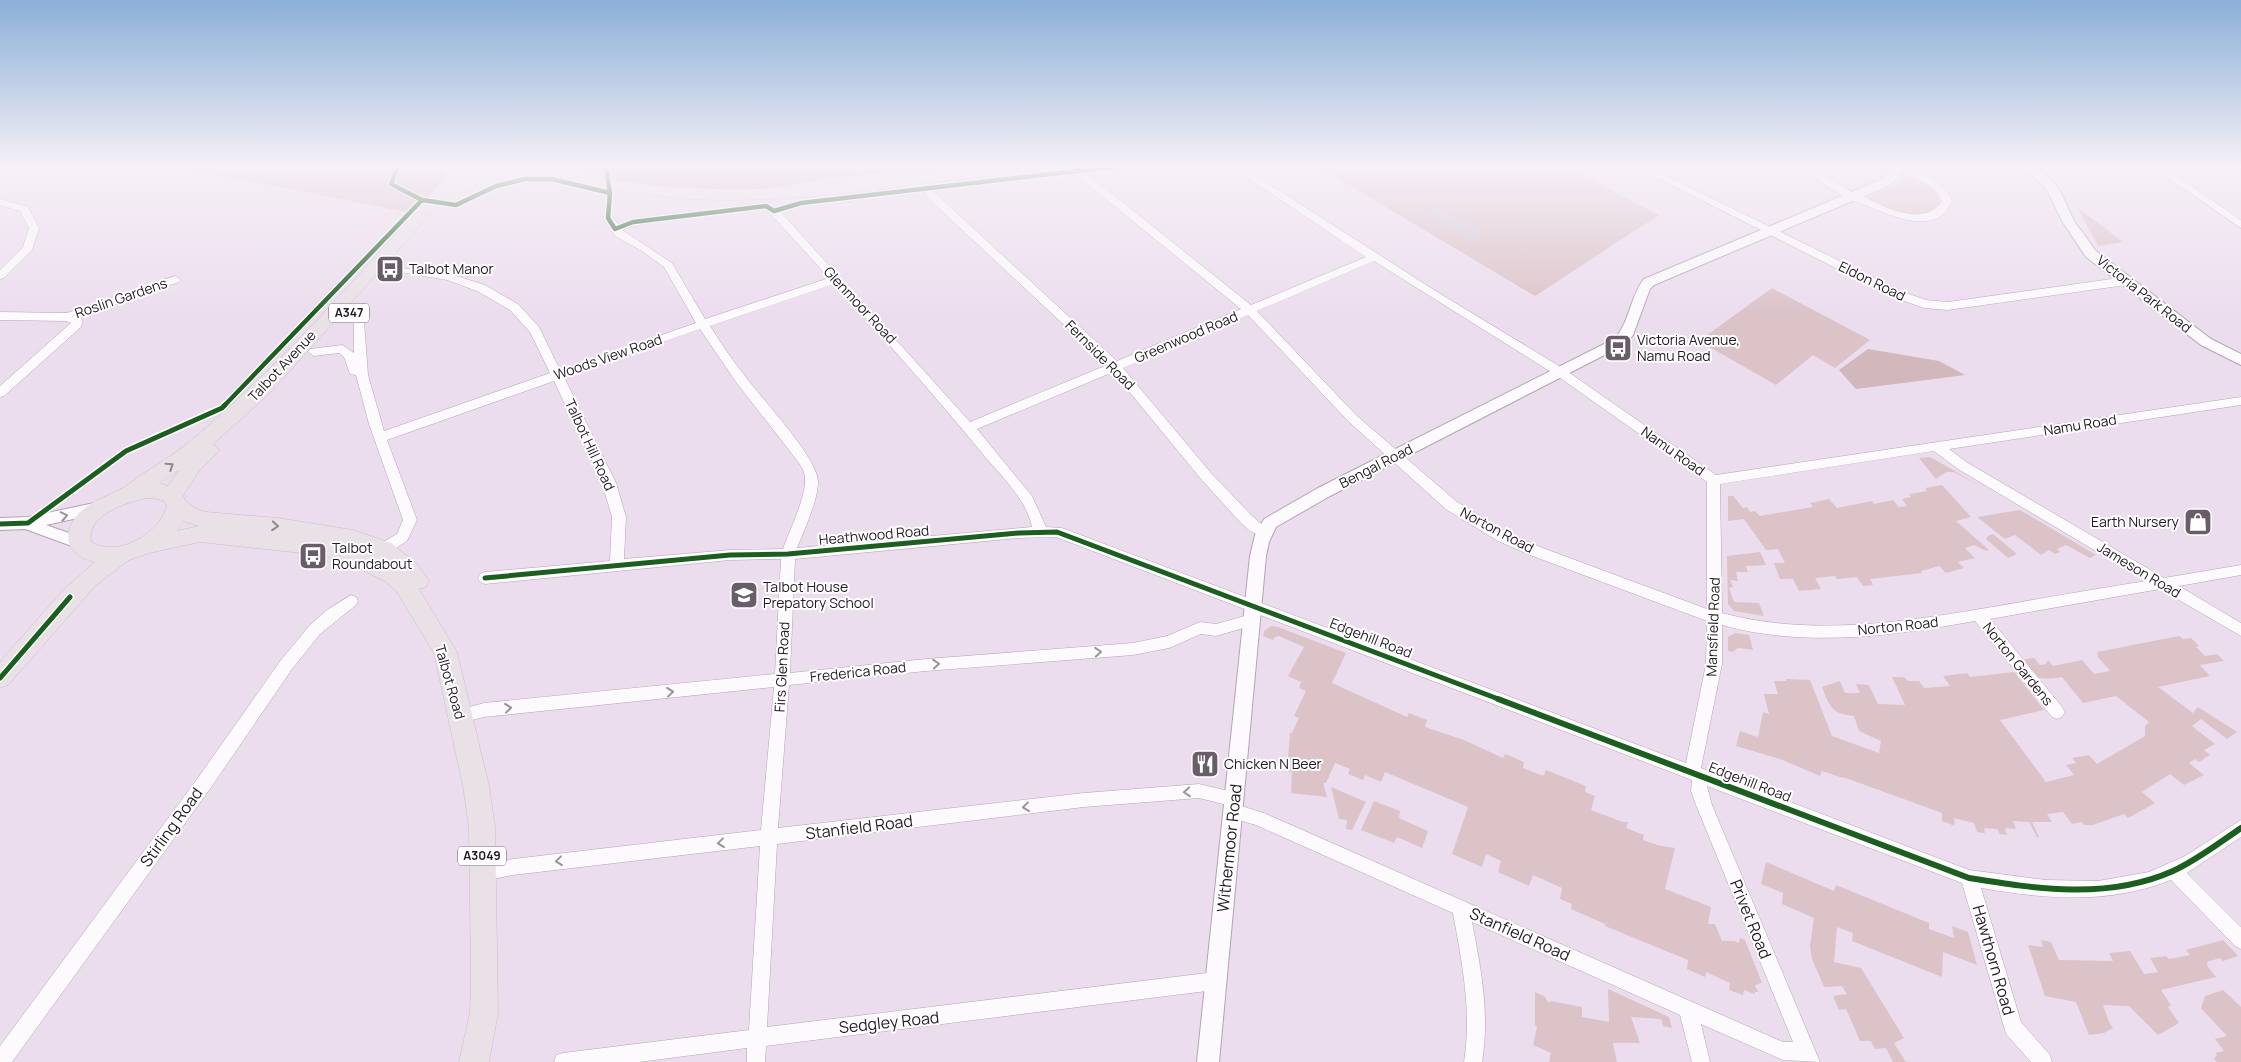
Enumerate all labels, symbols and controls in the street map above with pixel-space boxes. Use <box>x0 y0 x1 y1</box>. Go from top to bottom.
street label: Victoria Park Road <box>2093 251 2196 337</box>
bus stop icon: Talbot Manor <box>375 254 405 284</box>
street label: Eldon Road <box>1836 256 1909 305</box>
place label: Talbot Manor <box>409 259 494 278</box>
street label: Glenmoor Road <box>820 262 901 347</box>
street label: Roslin Gardens <box>72 273 170 322</box>
road number: A347 <box>329 304 369 322</box>
street label: Greenwood Road <box>1131 306 1240 367</box>
street label: Fernside Road <box>1061 316 1139 394</box>
street label: Talbot Avenue <box>244 326 320 406</box>
street label: Woods View Road <box>551 329 665 384</box>
place label: Victoria Avenue, Namu Road <box>1637 330 1740 365</box>
bus stop icon: Victoria Avenue, Namu Road <box>1603 333 1633 363</box>
street label: Talbot Hill Road <box>561 396 620 494</box>
street label: Namu Road <box>2042 409 2118 440</box>
street label: Namu Road <box>1638 422 1709 479</box>
street label: Bengal Road <box>1336 439 1416 492</box>
one-way arrow <box>164 463 174 472</box>
street label: Norton Road <box>1457 502 1537 557</box>
shop icon: Earth Nursery <box>2183 507 2213 537</box>
one-way arrow <box>59 512 68 522</box>
place label: Earth Nursery <box>2091 512 2180 531</box>
street label: Heathwood Road <box>818 520 930 549</box>
one-way arrow <box>271 521 279 532</box>
street label: Jameson Road <box>2094 537 2185 602</box>
place label: Talbot Roundabout <box>332 538 413 573</box>
bus stop icon: Talbot Roundabout <box>298 541 328 571</box>
place label: Talbot House Prepatory School <box>763 577 874 612</box>
street label: Mansfield Road <box>1701 577 1724 677</box>
school or university icon: Talbot House Prepatory School <box>729 580 759 610</box>
street label: Norton Road <box>1857 612 1939 639</box>
street label: Edgehill Road <box>1327 613 1415 662</box>
street label: Norton Gardens <box>1979 618 2058 709</box>
street label: Firs Glen Road <box>770 621 793 713</box>
street label: Talbot Road <box>431 642 470 721</box>
one-way arrow <box>1094 646 1102 657</box>
street label: Frederica Road <box>809 657 907 686</box>
one-way arrow <box>932 659 940 670</box>
one-way arrow <box>666 686 674 697</box>
one-way arrow <box>504 703 512 714</box>
restaurant icon: Chicken N Beer <box>1190 749 1220 779</box>
place label: Chicken N Beer <box>1224 754 1322 773</box>
street label: Edgehill Road <box>1706 757 1794 806</box>
street label: Stirling Road <box>135 783 207 871</box>
street label: Withermoor Road <box>1211 783 1247 913</box>
one-way arrow <box>1183 786 1191 797</box>
one-way arrow <box>1021 801 1029 812</box>
street label: Stanfield Road <box>804 810 914 844</box>
one-way arrow <box>716 837 724 848</box>
road number: A3049 <box>458 846 506 866</box>
one-way arrow <box>555 855 563 866</box>
street label: Privet Road <box>1725 876 1777 962</box>
street label: Stanfield Road <box>1466 902 1574 966</box>
street label: Hawthorn Road <box>1968 902 2020 1018</box>
street label: Sedgley Road <box>838 1006 940 1038</box>

